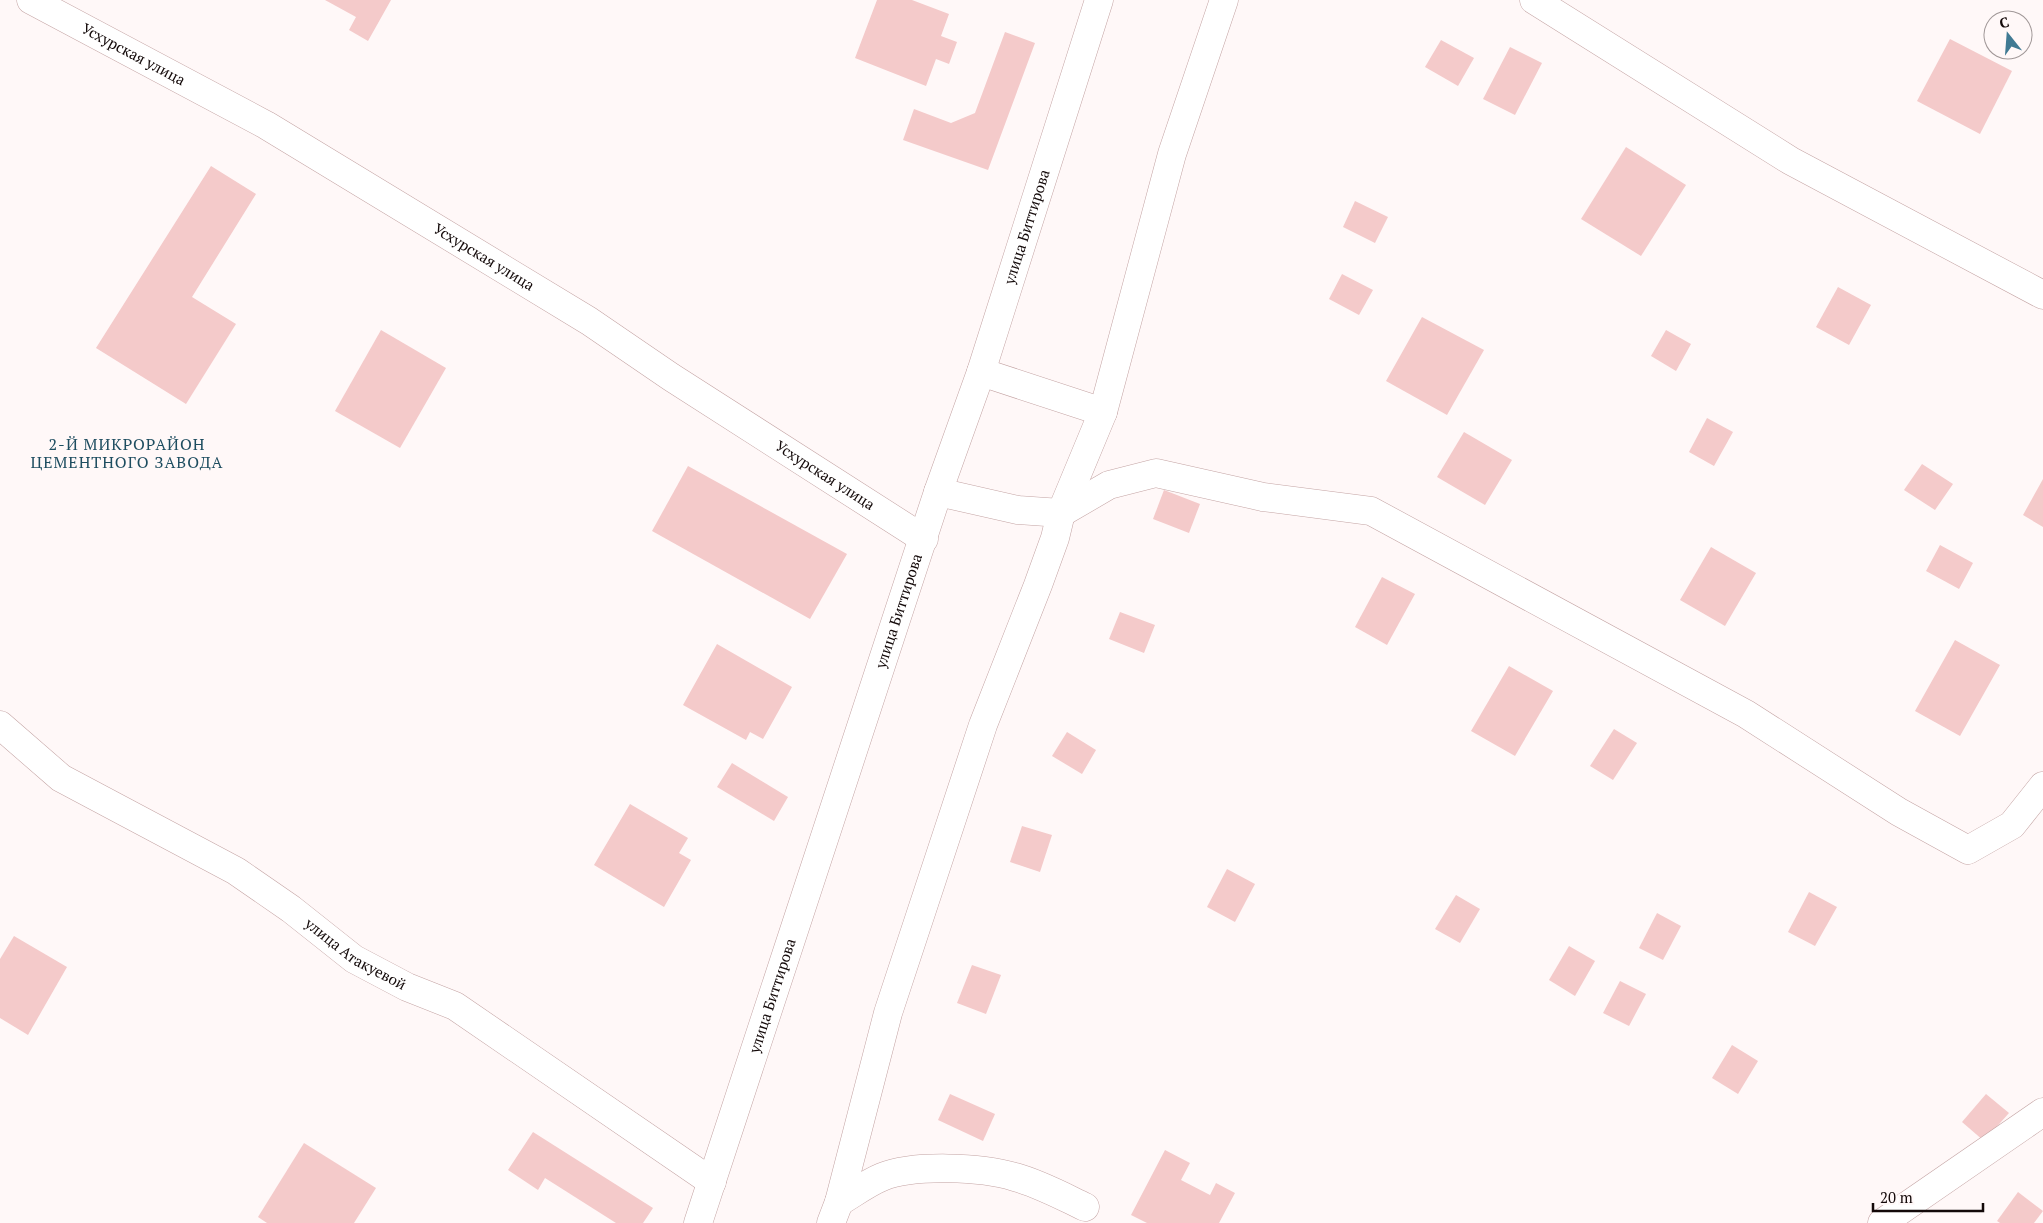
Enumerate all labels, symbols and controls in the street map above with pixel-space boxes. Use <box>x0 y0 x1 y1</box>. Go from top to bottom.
north arrow <box>1983 10 2033 60</box>
text: С <box>1997 12 2011 33</box>
street label: Усхурская улица <box>79 18 190 90</box>
street label: улица Биттирова <box>998 166 1054 288</box>
street label: Усхурская улица <box>430 218 539 295</box>
district label: 2-Й МИКРОРАЙОН ЦЕМЕНТНОГО ЗАВОДА <box>30 433 224 473</box>
street label: Усхурская улица <box>772 435 879 514</box>
street label: улица Биттирова <box>869 550 926 672</box>
street label: улица Атакуевой <box>300 912 410 994</box>
street label: улица Биттирова <box>743 935 800 1057</box>
scale bar <box>1873 1180 1983 1212</box>
text: 20 m <box>1880 1187 1913 1207</box>

